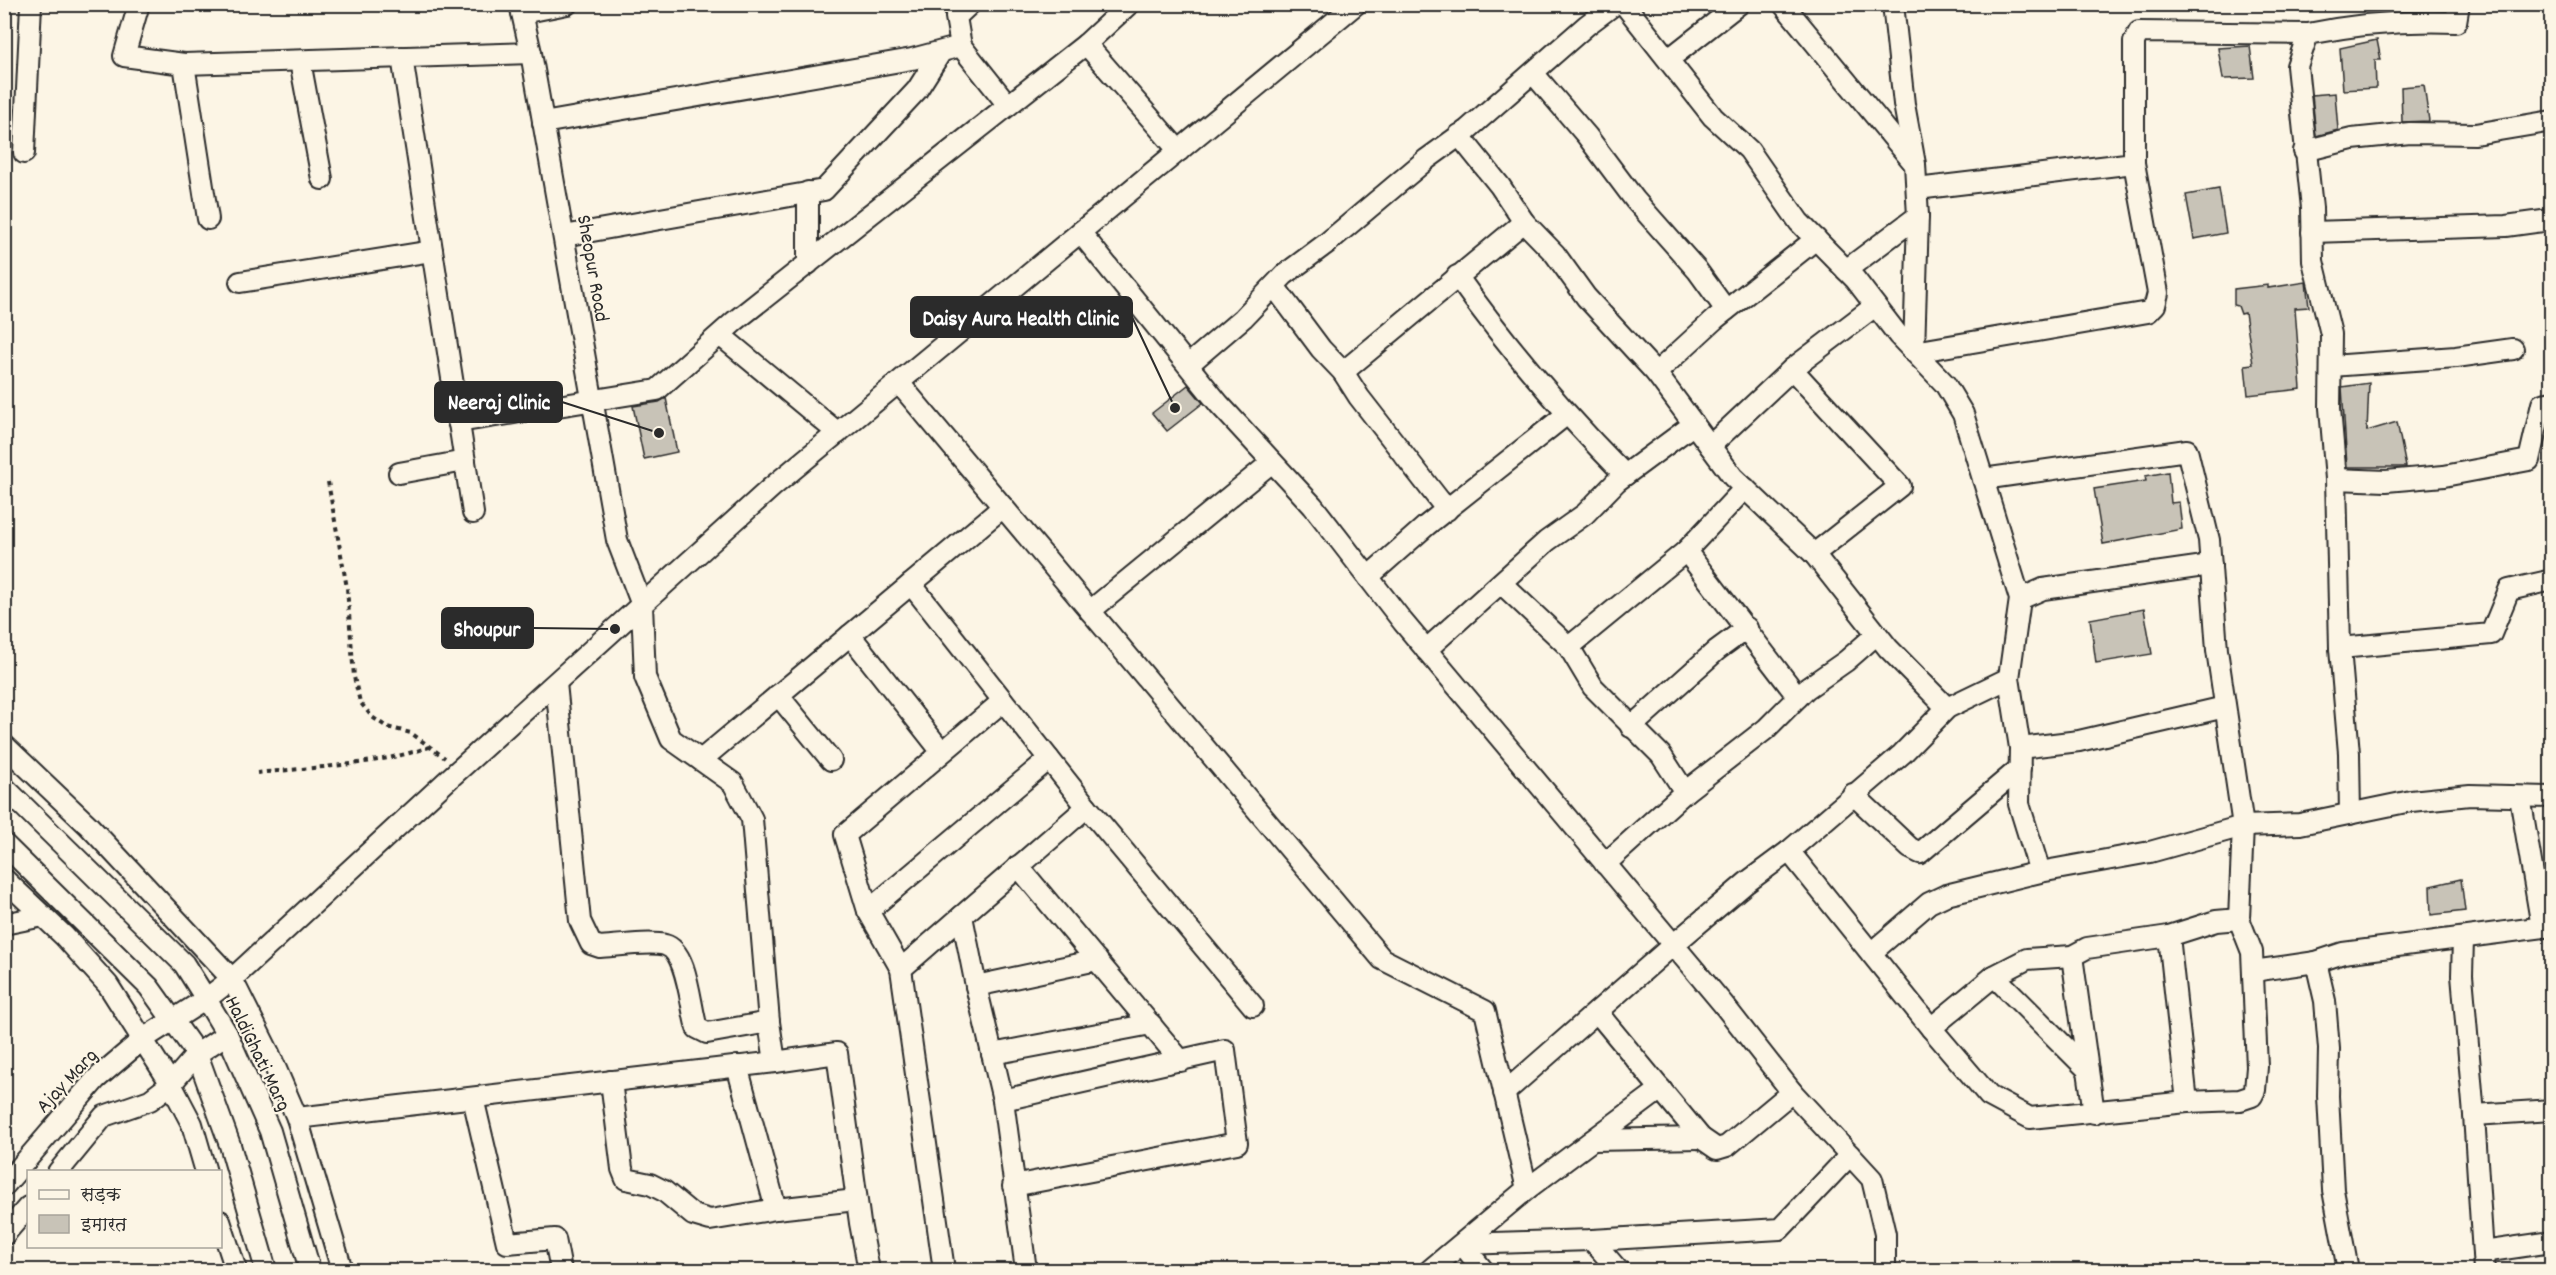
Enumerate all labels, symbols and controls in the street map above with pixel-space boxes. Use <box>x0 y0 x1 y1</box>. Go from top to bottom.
street label: Sheopur Road <box>567 213 615 324</box>
callout: Daisy Aura Health Clinic <box>911 297 1132 337</box>
text: Daisy Aura Health Clinic <box>923 305 1120 336</box>
callout: Neeraj Clinic <box>435 382 562 422</box>
text: Neeraj Clinic <box>448 389 550 420</box>
callout: Shoupur <box>442 608 533 648</box>
text: Shoupur <box>454 616 521 647</box>
street label: HaldiGhati Marg <box>215 992 297 1117</box>
street label: Ajay Marg <box>30 1043 106 1121</box>
legend <box>27 1170 222 1248</box>
text: सड़क <box>80 1184 122 1209</box>
text: इमारत <box>80 1214 127 1239</box>

